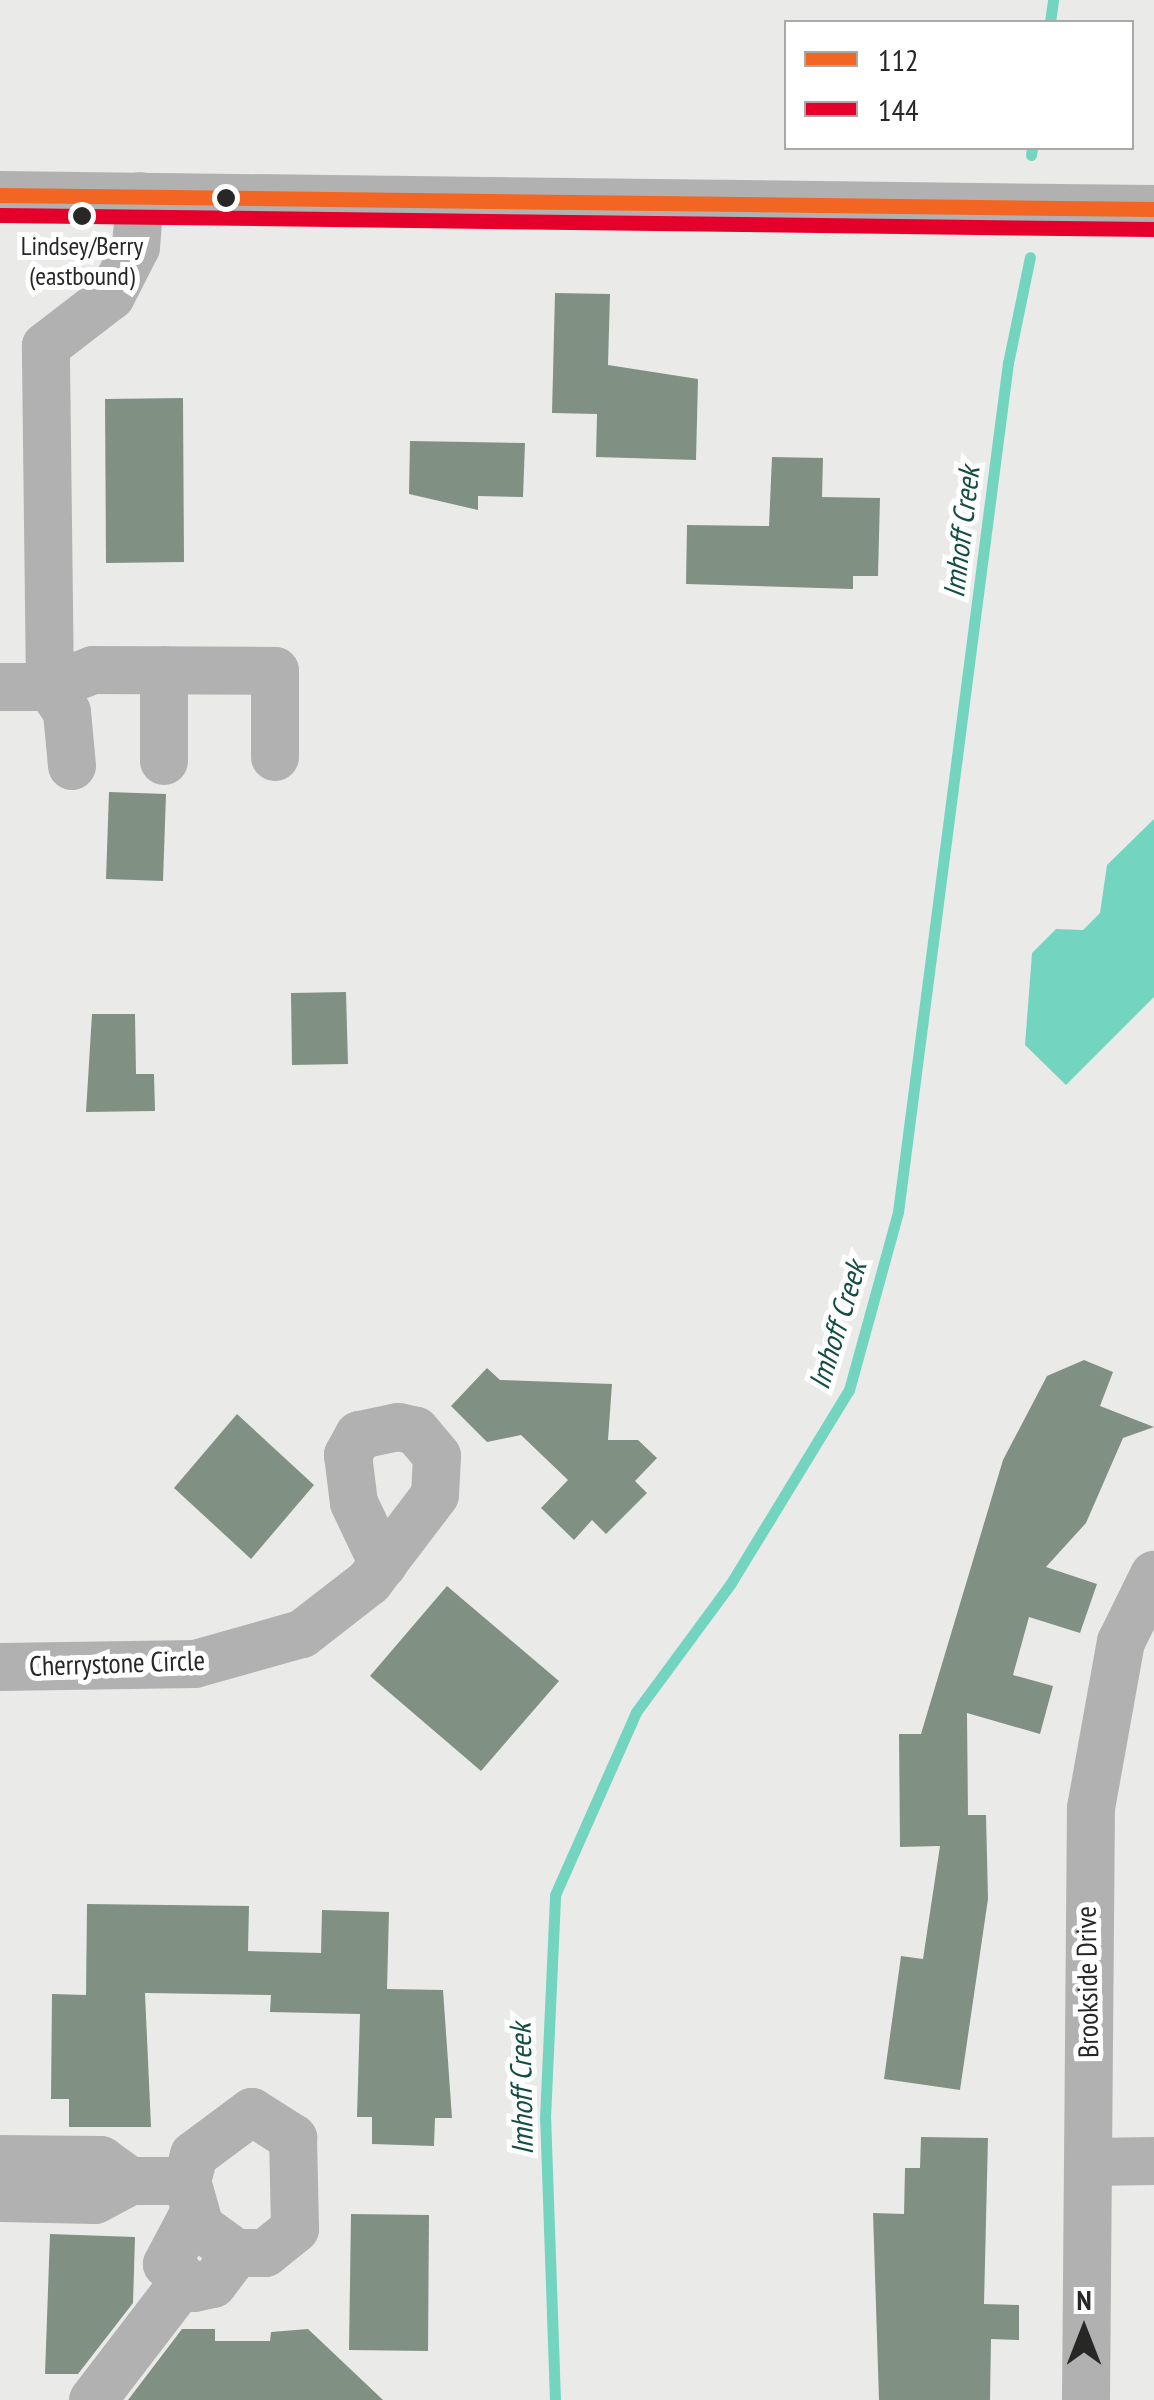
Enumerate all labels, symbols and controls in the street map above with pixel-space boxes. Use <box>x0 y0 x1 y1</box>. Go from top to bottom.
legend <box>784 20 1134 150</box>
text: 112 <box>878 40 919 79</box>
text: 144 <box>878 90 919 129</box>
unlabelled marker <box>216 188 236 208</box>
marker: Lindsey/Berry (eastbound) <box>72 206 92 226</box>
place label: Lindsey/Berry (eastbound) <box>21 230 143 292</box>
water label: Imhoff Creek <box>935 464 987 600</box>
water label: Imhoff Creek <box>801 1257 873 1393</box>
street label: Cherrystone Circle <box>28 1643 206 1683</box>
street label: Brookside Drive <box>1069 1906 1105 2058</box>
water label: Imhoff Creek <box>502 2023 540 2155</box>
north arrow <box>1034 2280 1134 2380</box>
text: N <box>1076 2281 1092 2318</box>

